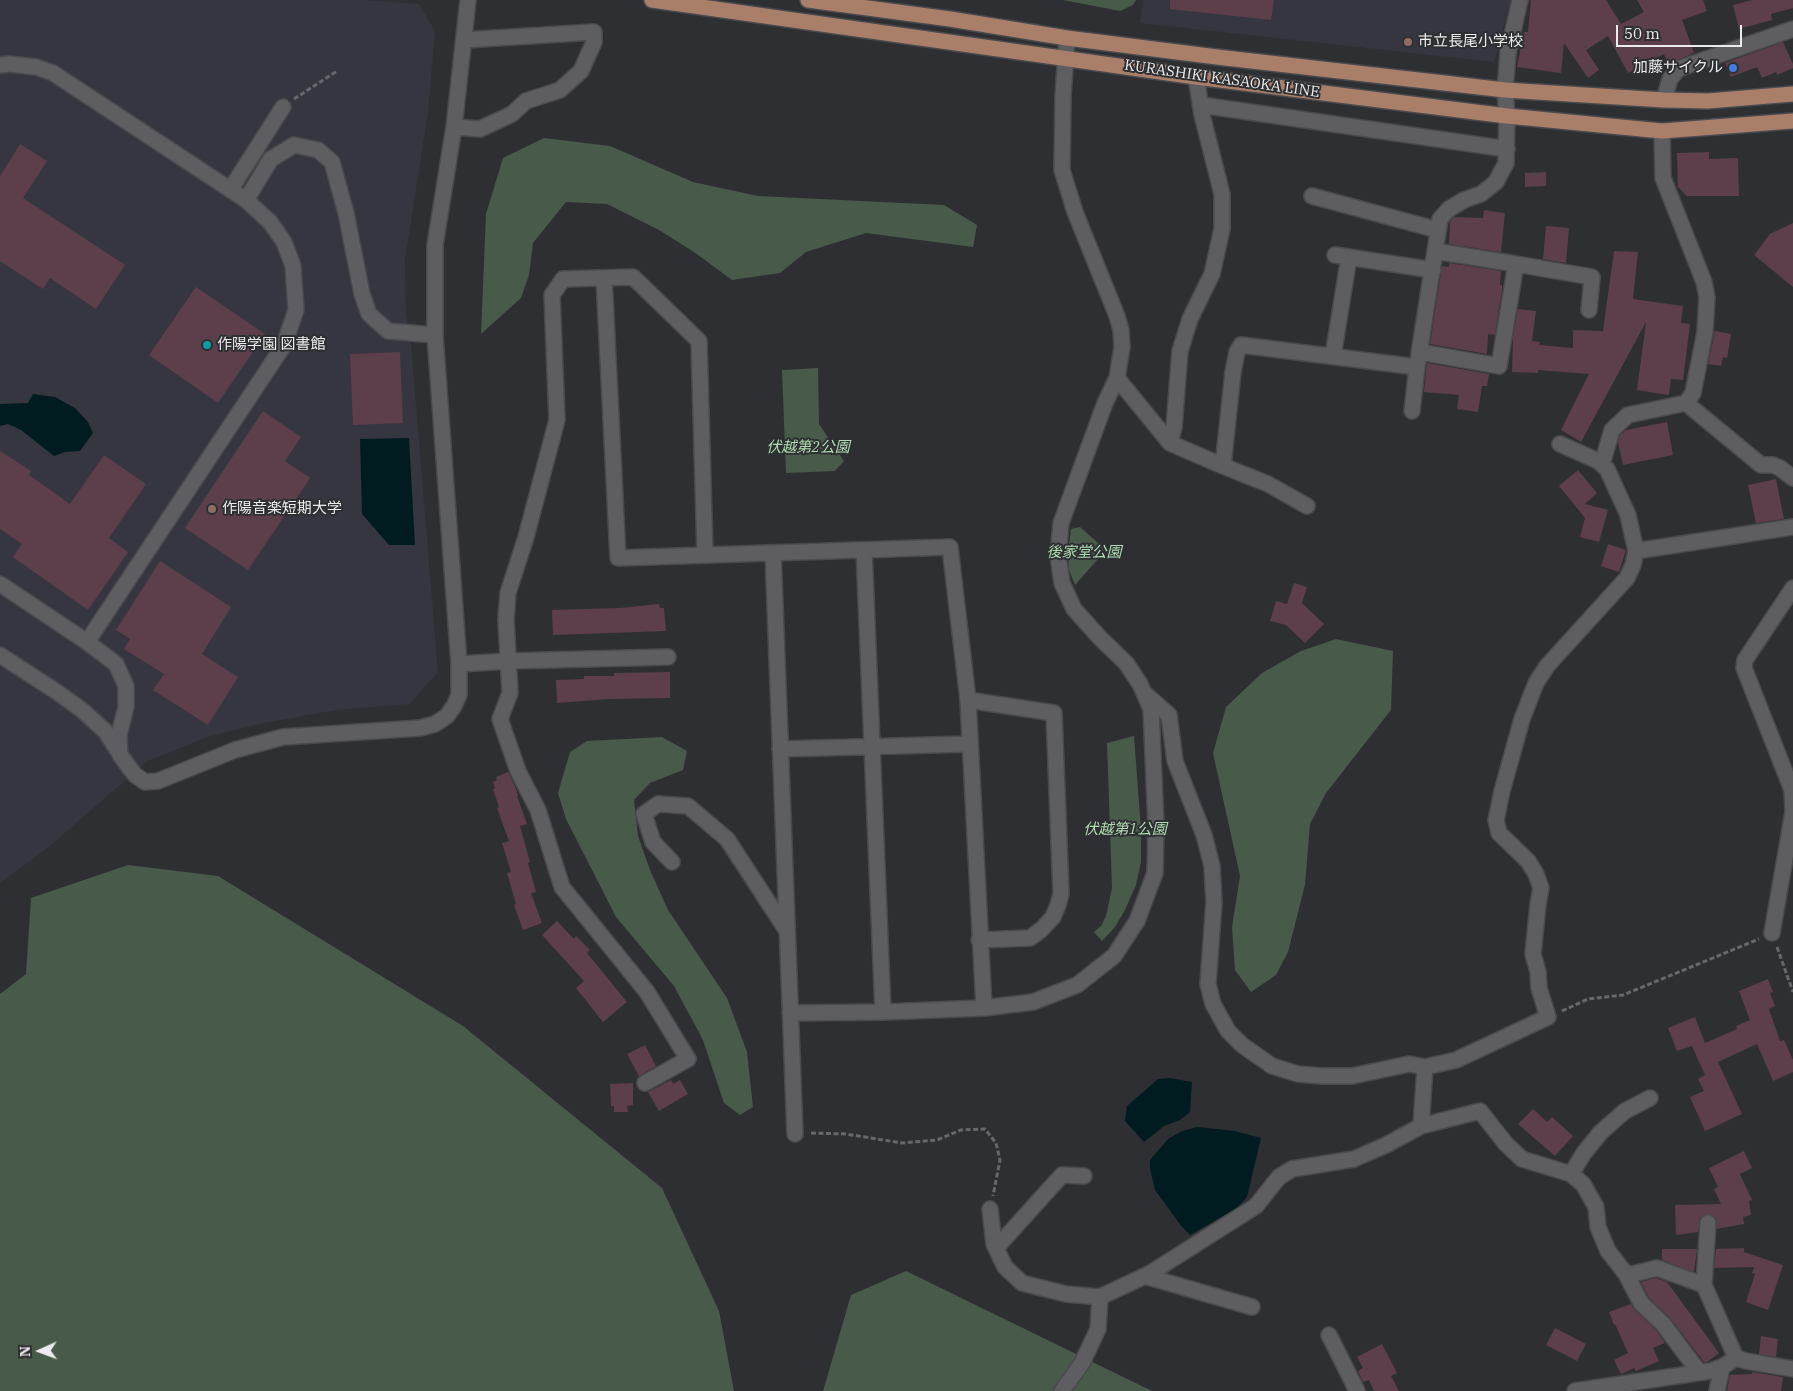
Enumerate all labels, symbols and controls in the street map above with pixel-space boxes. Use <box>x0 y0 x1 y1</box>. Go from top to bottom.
scale bar <box>1618 15 1744 47</box>
text: 50 m <box>1624 24 1660 43</box>
place label: 市立長尾小学校 <box>1418 33 1523 51</box>
marker: 市立長尾小学校 <box>1402 36 1414 48</box>
street label: KURASHIKI KASAOKA LINE <box>1123 56 1321 102</box>
place label: 加藤サイクル <box>1633 59 1723 77</box>
marker: 加藤サイクル <box>1727 62 1739 74</box>
place label: 作陽学園 図書館 <box>217 336 325 354</box>
marker: 作陽学園 図書館 <box>201 339 213 351</box>
park label: 伏越第2公園 <box>766 439 850 457</box>
place label: 作陽音楽短期大学 <box>222 500 342 518</box>
marker: 作陽音楽短期大学 <box>206 503 218 515</box>
park label: 後家堂公園 <box>1047 544 1121 562</box>
park label: 伏越第1公園 <box>1083 821 1167 839</box>
north arrow <box>15 1326 65 1376</box>
text: N <box>16 1346 34 1357</box>

